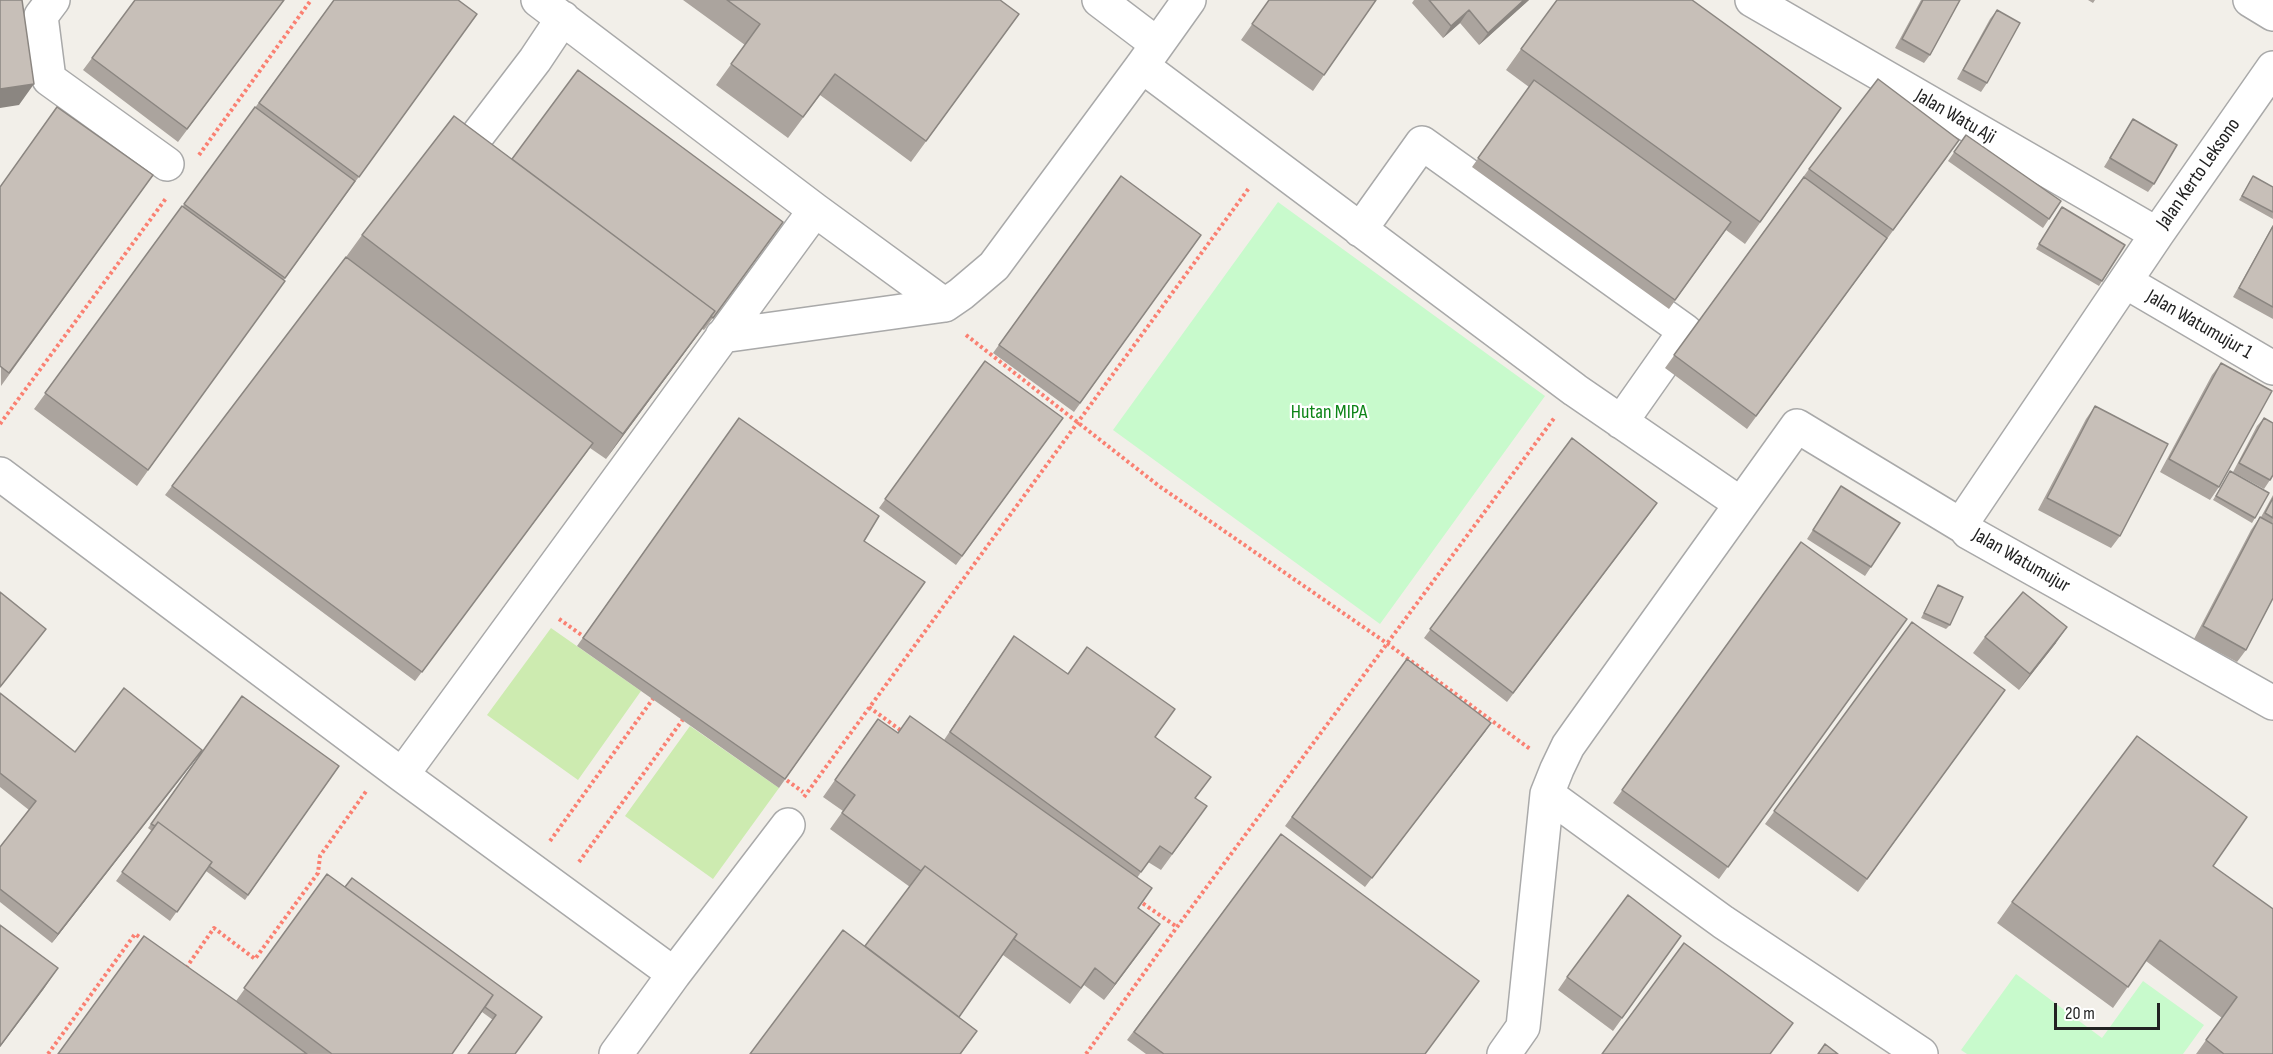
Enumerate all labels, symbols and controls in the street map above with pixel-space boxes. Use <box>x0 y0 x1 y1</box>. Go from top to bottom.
street label: Jalan Watu Aji <box>1910 84 2000 150</box>
street label: Jalan Kerto Leksono <box>2152 114 2246 234</box>
street label: Jalan Watumujur 1 <box>2142 285 2256 365</box>
park label: Hutan MIPA <box>1291 401 1367 425</box>
street label: Jalan Watumujur <box>1968 523 2074 599</box>
scale bar <box>2057 991 2164 1029</box>
text: 20 m <box>2065 1003 2095 1024</box>

